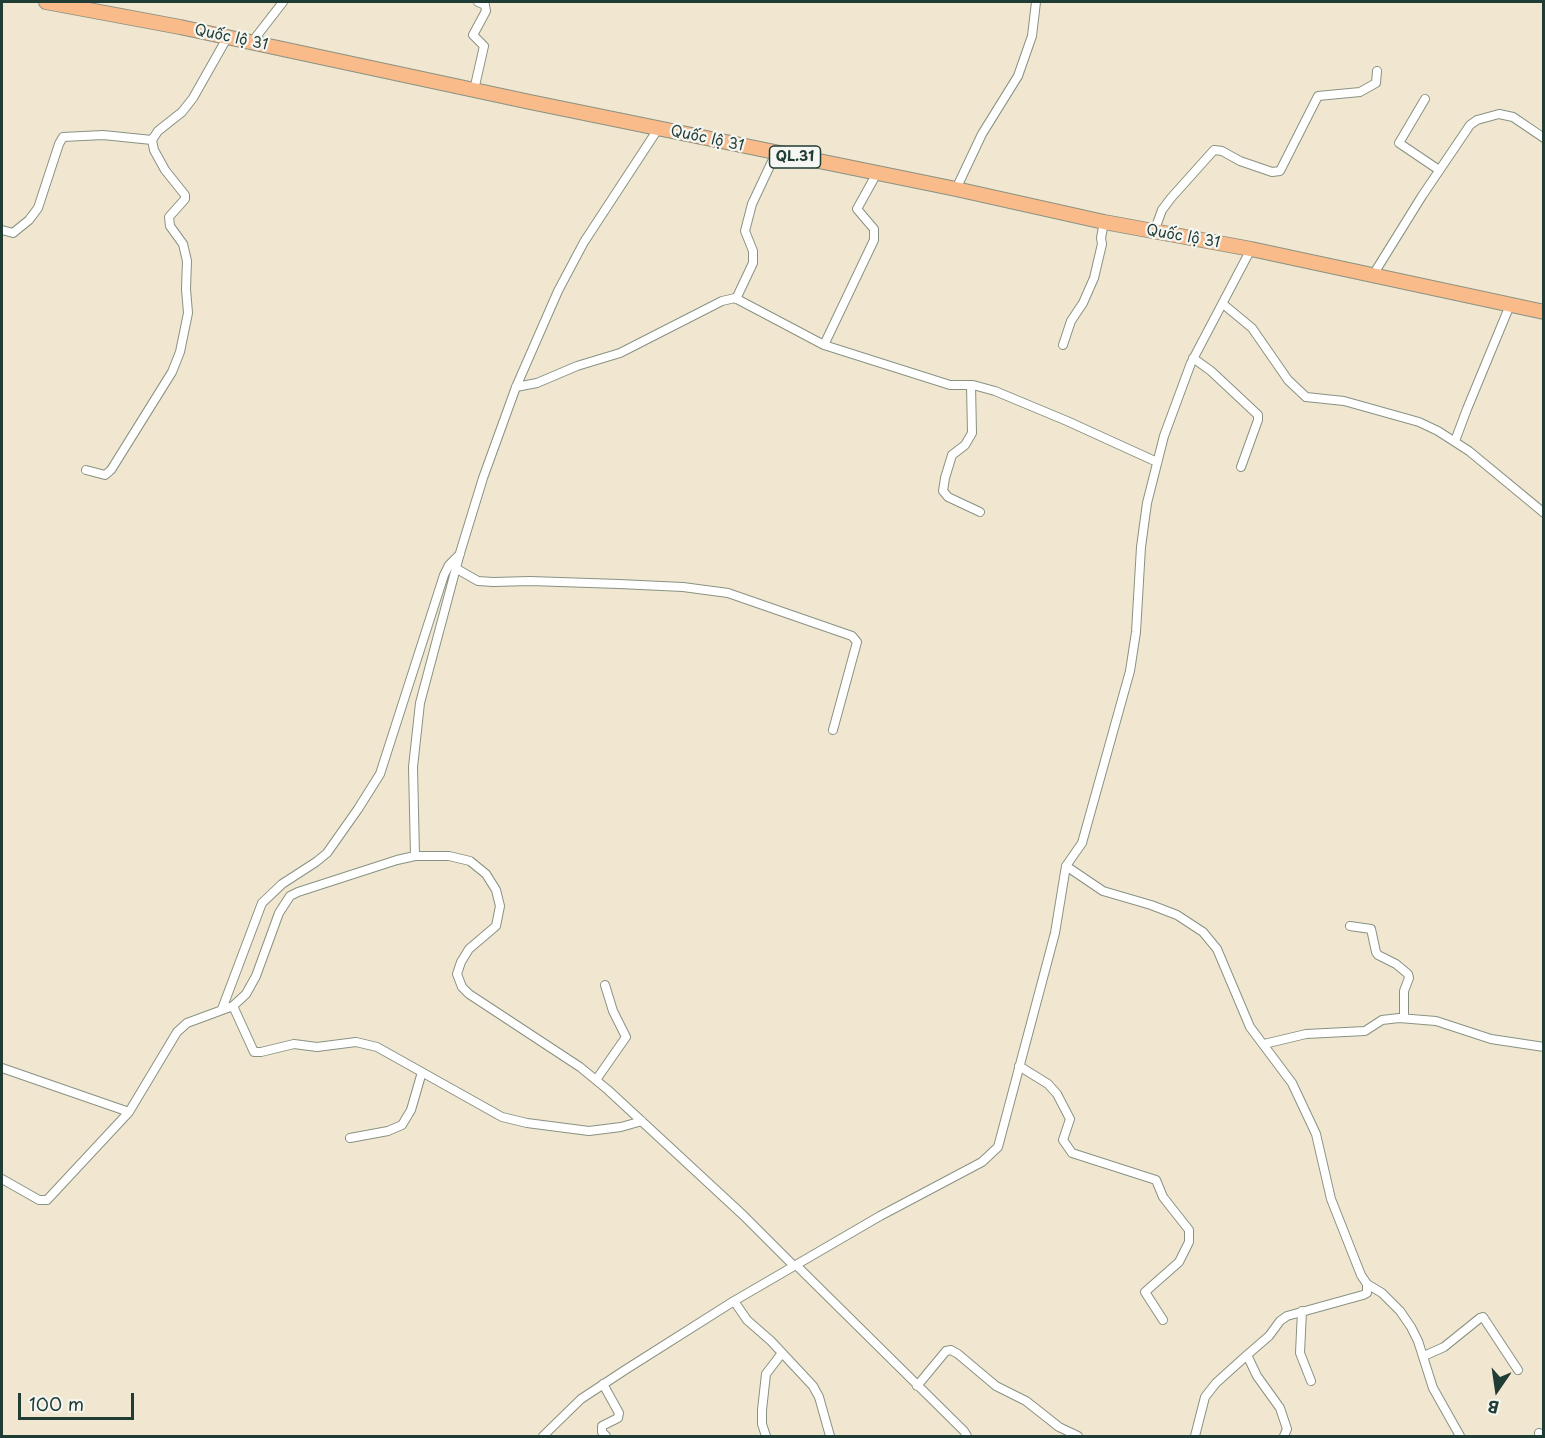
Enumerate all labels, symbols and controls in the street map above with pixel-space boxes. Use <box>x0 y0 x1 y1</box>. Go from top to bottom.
street label: Quốc lộ 31 <box>193 21 269 55</box>
street label: Quốc lộ 31 <box>669 122 745 156</box>
road number: QL.31 <box>770 146 820 168</box>
street label: Quốc lộ 31 <box>1145 222 1221 252</box>
north arrow <box>1467 1360 1527 1420</box>
scale bar <box>21 1381 136 1419</box>
text: 100 m <box>29 1390 84 1417</box>
text: B <box>1485 1395 1501 1420</box>

